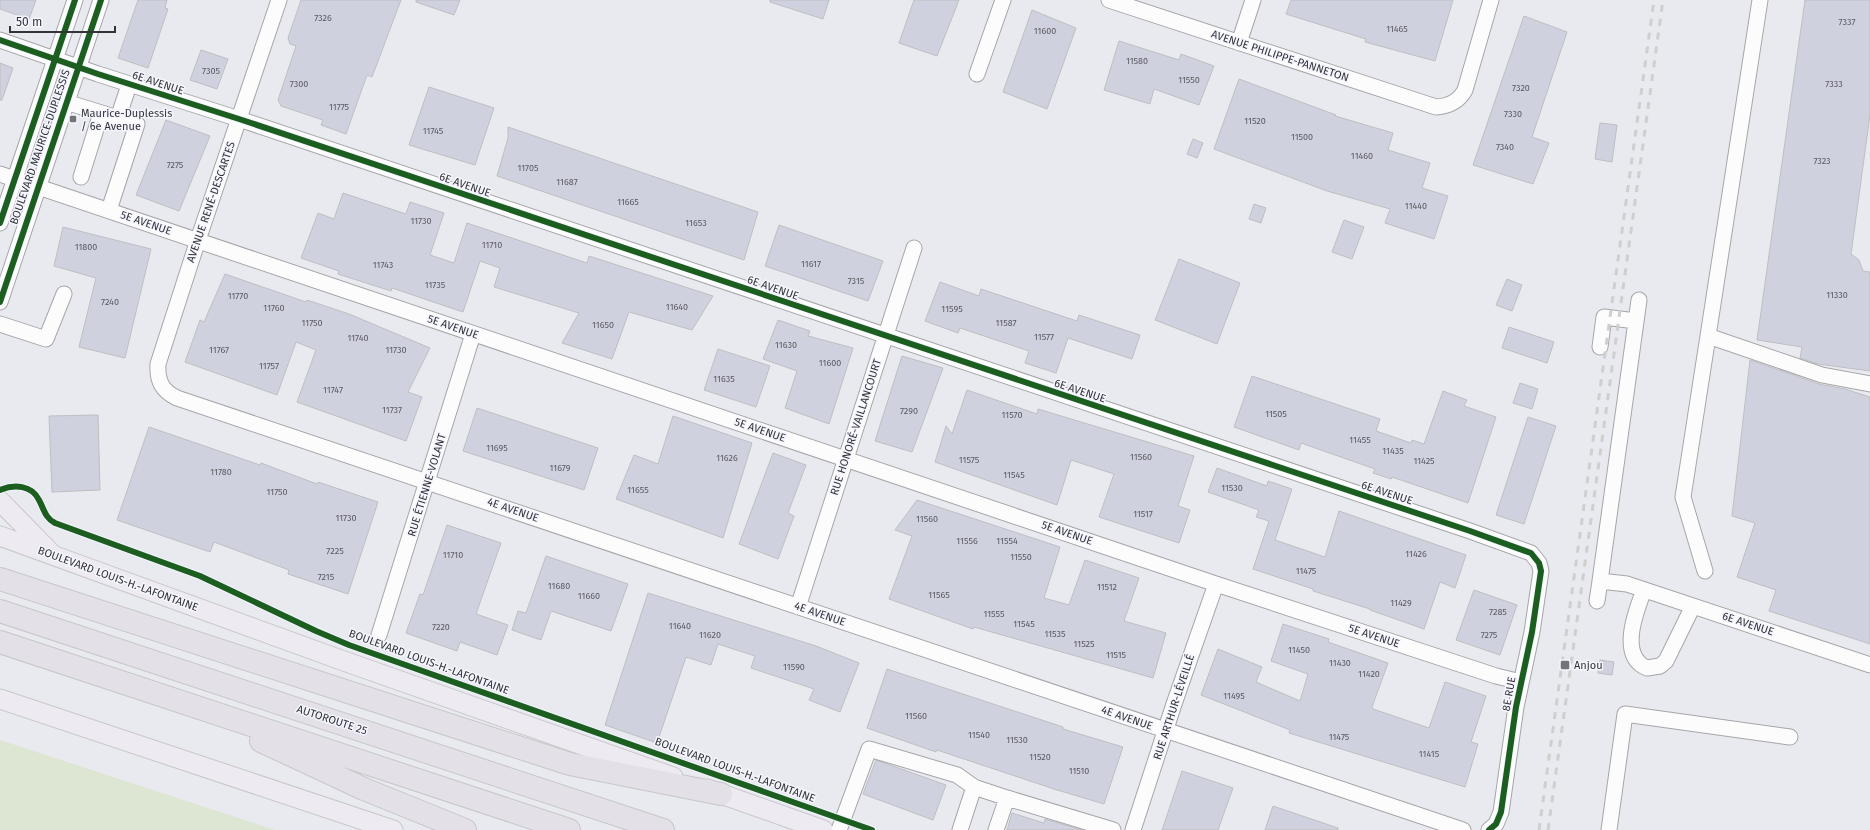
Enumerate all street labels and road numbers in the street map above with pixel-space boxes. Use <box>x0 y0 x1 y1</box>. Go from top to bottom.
street label: AVENUE PHILIPPE-PANNETON <box>1210 28 1350 84</box>
street label: BOULEVARD MAURICE-DUPLESSIS <box>7 68 73 226</box>
street label: 6E AVENUE <box>131 69 186 97</box>
street label: AVENUE RENÉ-DESCARTES <box>183 139 238 264</box>
street label: 6E AVENUE <box>438 170 493 200</box>
street label: 5E AVENUE <box>119 208 173 238</box>
street label: 6E AVENUE <box>746 273 801 303</box>
street label: 5E AVENUE <box>426 312 480 342</box>
street label: RUE HONORÉ-VAILLANCOURT <box>827 357 884 497</box>
street label: 6E AVENUE <box>1053 377 1108 405</box>
street label: 5E AVENUE <box>733 415 787 445</box>
street label: RUE ÉTIENNE-VOLANT <box>404 431 449 538</box>
street label: 6E AVENUE <box>1360 479 1415 507</box>
street label: 4E AVENUE <box>486 495 541 525</box>
street label: 5E AVENUE <box>1040 518 1094 548</box>
street label: BOULEVARD LOUIS-H.-LAFONTAINE <box>36 544 200 614</box>
street label: 4E AVENUE <box>793 599 848 629</box>
street label: 6E AVENUE <box>1721 610 1776 638</box>
street label: 5E AVENUE <box>1347 622 1401 650</box>
street label: BOULEVARD LOUIS-H.-LAFONTAINE <box>347 627 511 697</box>
street label: RUE ARTHUR-LÉVEILLÉ <box>1150 652 1197 761</box>
street label: 8E RUE <box>1500 676 1518 712</box>
street label: AUTOROUTE 25 <box>295 702 369 738</box>
street label: 4E AVENUE <box>1100 703 1155 733</box>
street label: BOULEVARD LOUIS-H.-LAFONTAINE <box>653 735 817 805</box>

